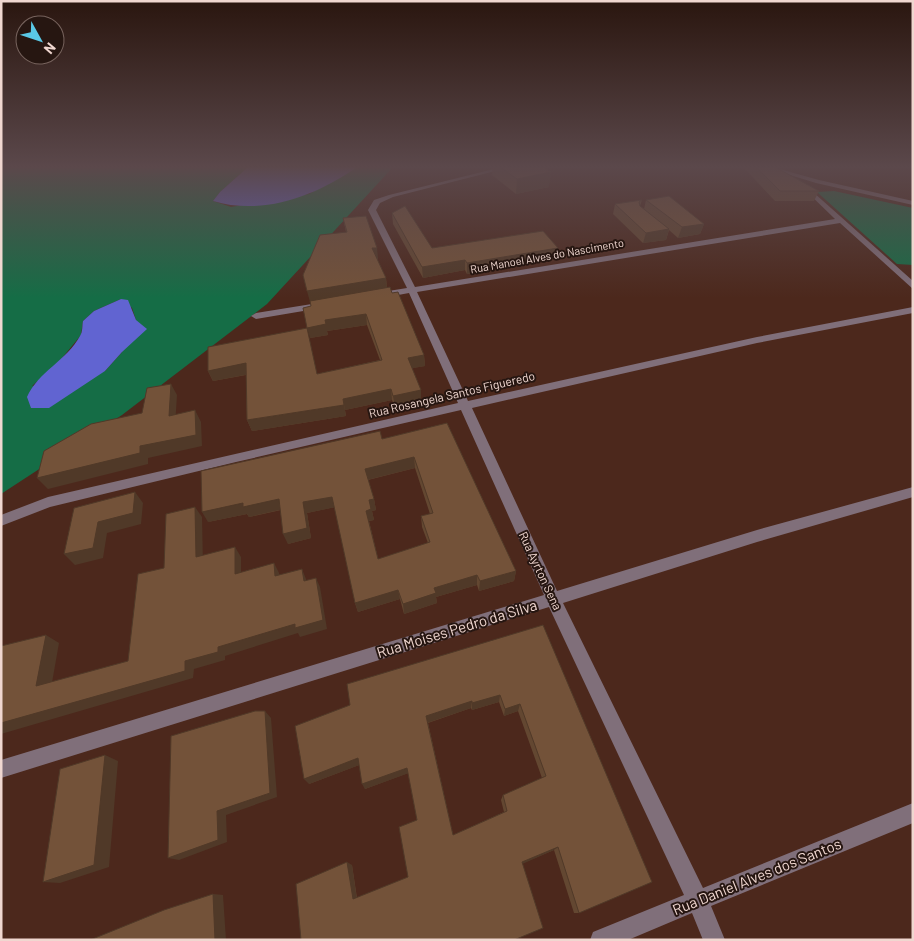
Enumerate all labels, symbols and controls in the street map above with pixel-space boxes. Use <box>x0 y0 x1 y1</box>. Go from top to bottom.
north arrow <box>15 15 65 65</box>
text: N <box>41 40 60 58</box>
street label: Rua Manoel Alves do Nascimento <box>469 236 625 275</box>
street label: Rua Rosangela Santos Figueredo <box>367 368 536 420</box>
street label: Rua Ayrton Sena <box>517 529 565 612</box>
street label: Rua Moises Pedro da Silva <box>374 595 539 661</box>
street label: Rua Daniel Alves dos Santos <box>670 834 844 918</box>

